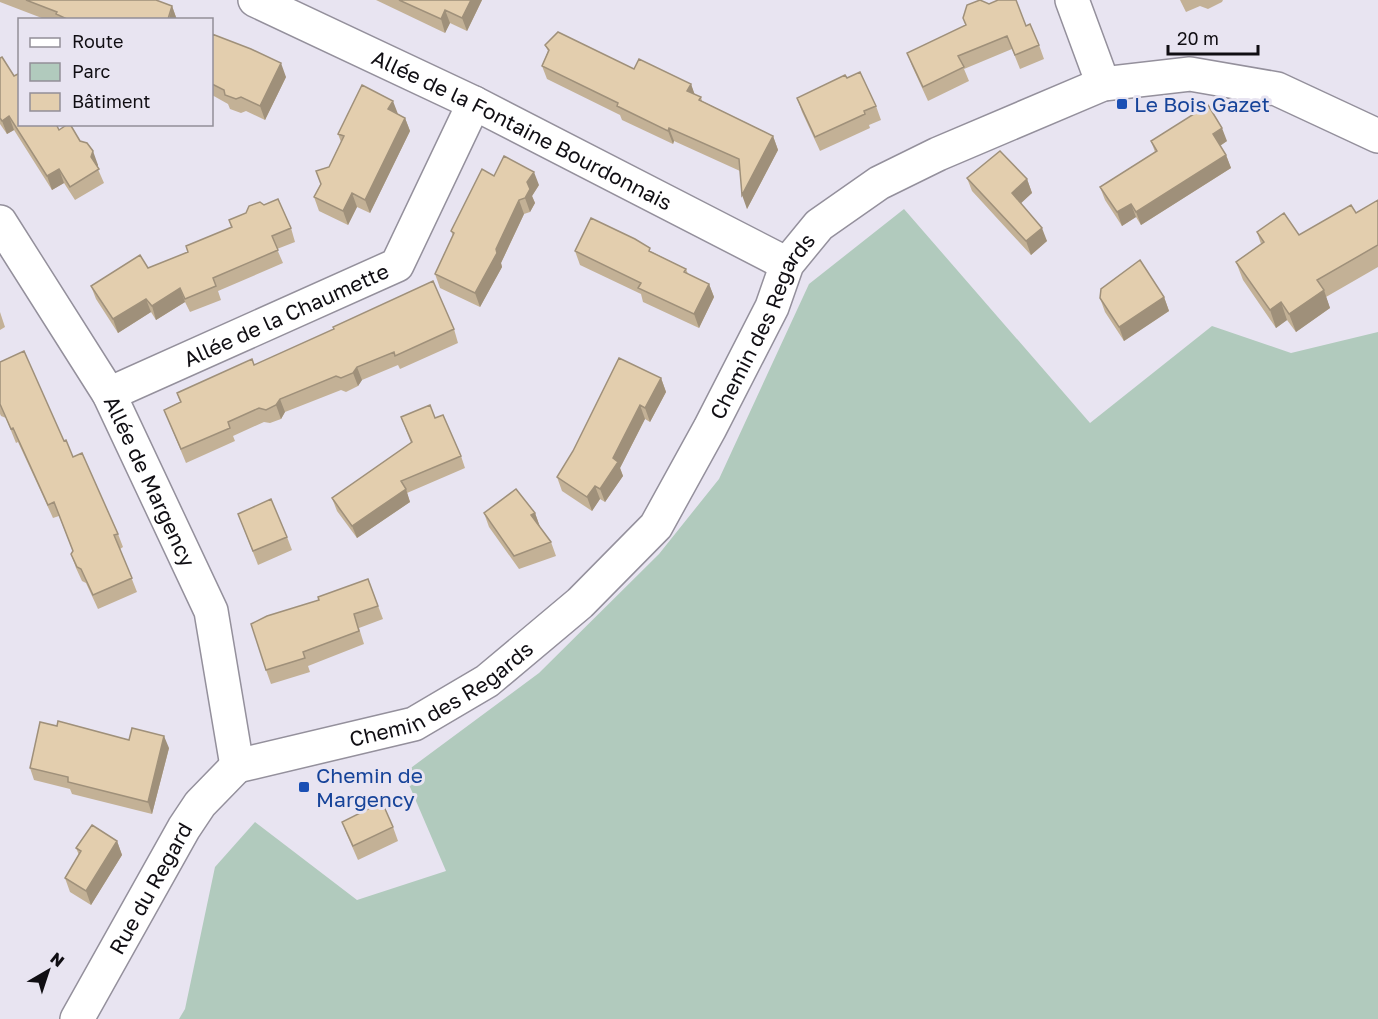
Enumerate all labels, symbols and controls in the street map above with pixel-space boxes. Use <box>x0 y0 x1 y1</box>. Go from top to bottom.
legend <box>18 18 213 126</box>
scale bar <box>1168 18 1258 56</box>
text: 20 m <box>1177 27 1219 49</box>
text: Route <box>72 30 123 52</box>
street label: Allée de la Fontaine Bourdonnais <box>368 44 676 216</box>
text: Parc <box>72 60 111 82</box>
text: Bâtiment <box>72 90 151 112</box>
place label: Le Bois Gazet <box>1134 91 1270 117</box>
marker: Le Bois Gazet <box>1115 97 1129 111</box>
street label: Chemin des Regards <box>704 227 820 424</box>
street label: Allée de la Chaumette <box>179 257 393 372</box>
street label: Allée de Margency <box>99 392 201 571</box>
street label: Chemin des Regards <box>347 635 538 752</box>
place label: Chemin de Margency <box>316 762 423 812</box>
marker: Chemin de Margency <box>297 780 311 794</box>
street label: Rue du Regard <box>103 818 198 959</box>
north arrow <box>18 941 78 1001</box>
text: N <box>46 948 68 971</box>

